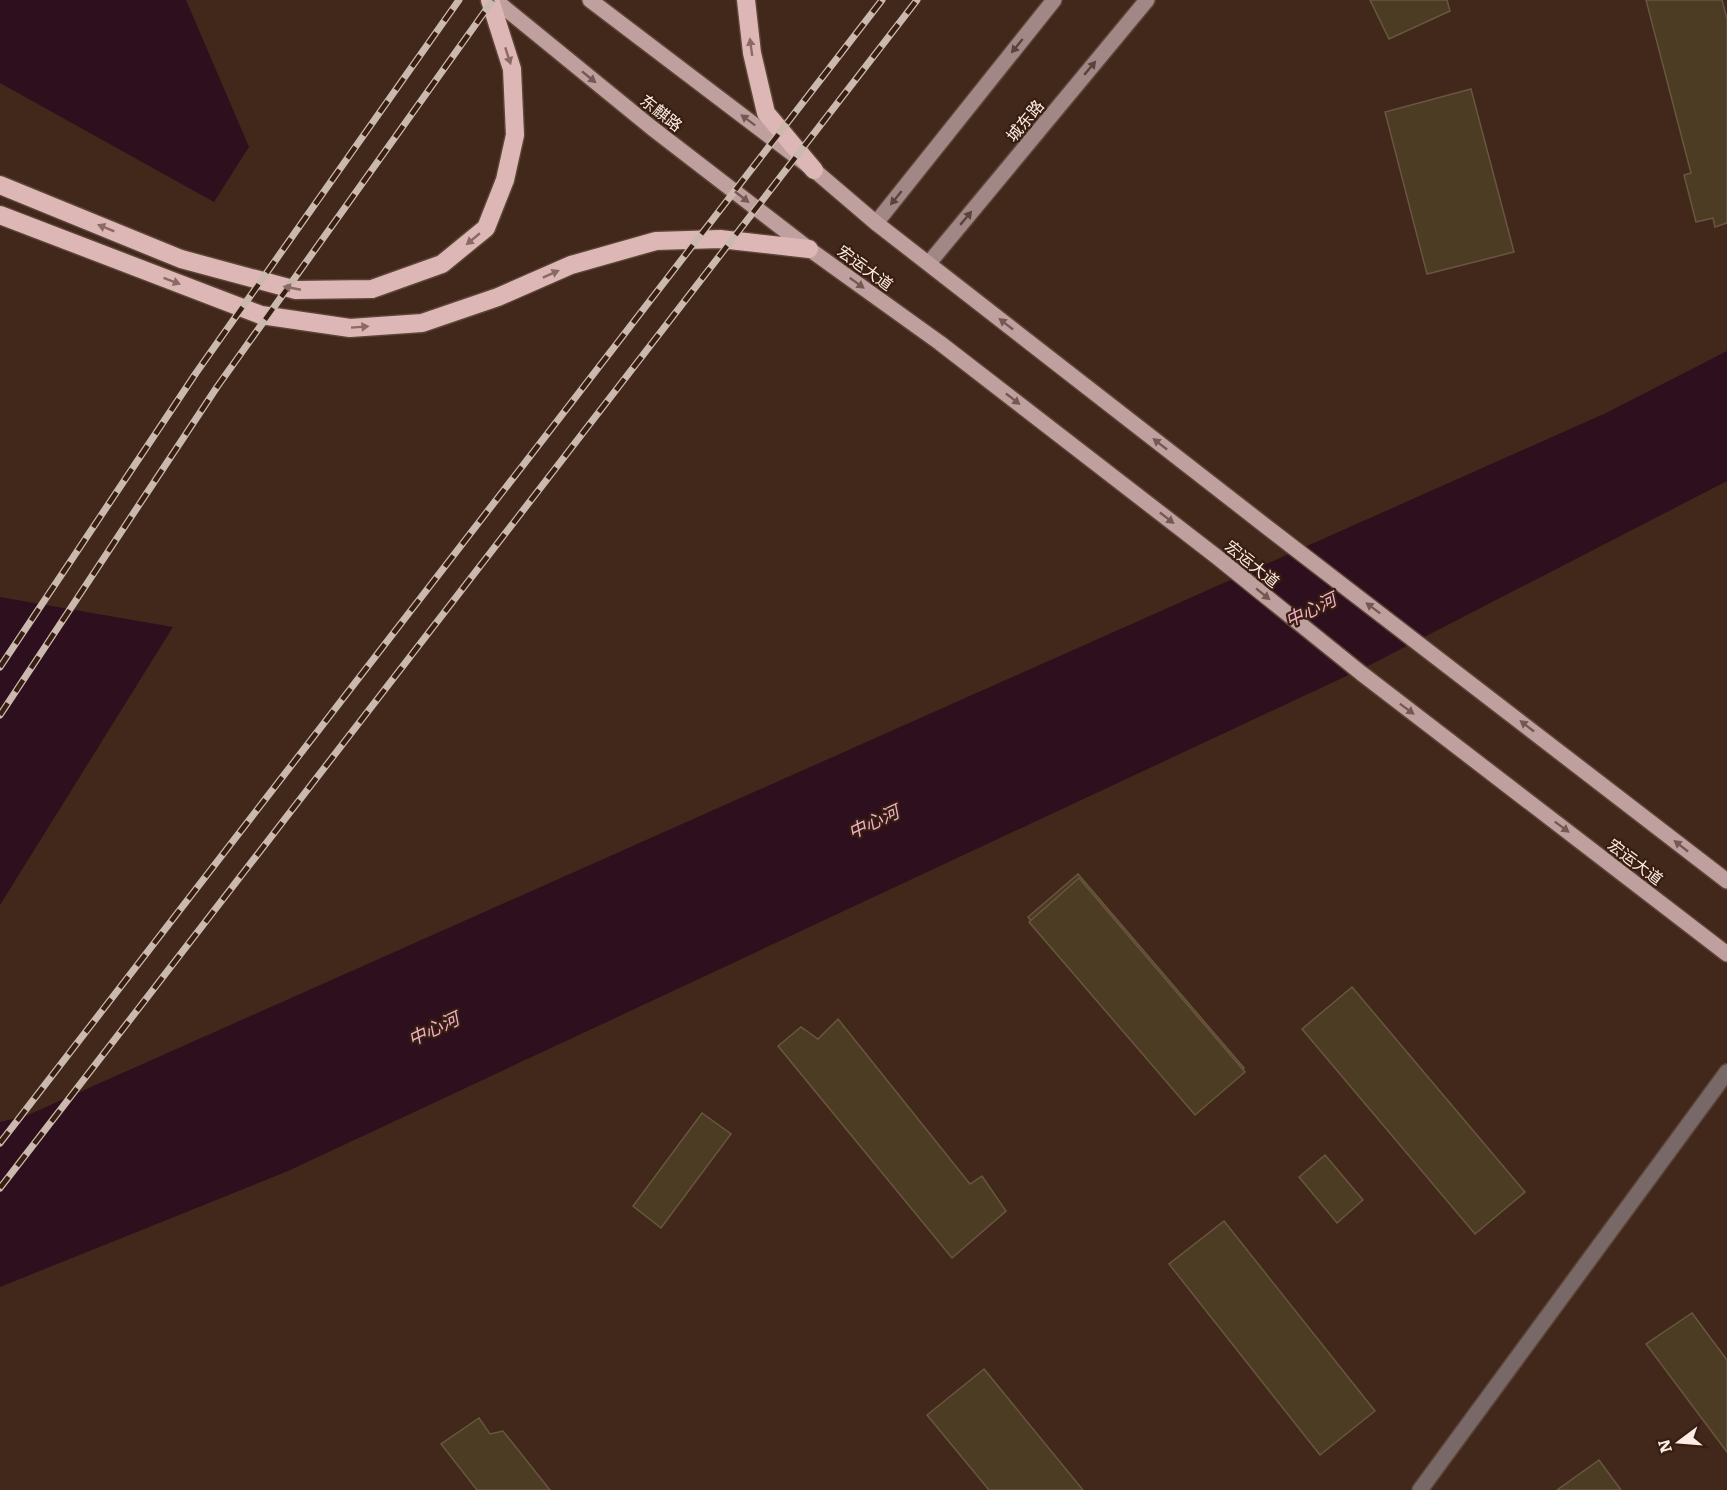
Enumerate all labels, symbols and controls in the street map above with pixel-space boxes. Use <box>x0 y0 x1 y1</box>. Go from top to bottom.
one-way arrow <box>747 37 756 56</box>
one-way arrow <box>1012 38 1024 53</box>
one-way arrow <box>504 47 513 65</box>
one-way arrow <box>1084 60 1097 76</box>
one-way arrow <box>581 70 597 83</box>
street label: 东麒路 <box>636 88 688 136</box>
street label: 城东路 <box>999 94 1049 146</box>
one-way arrow <box>741 115 756 127</box>
one-way arrow <box>889 190 902 206</box>
one-way arrow <box>734 191 750 204</box>
one-way arrow <box>959 211 972 226</box>
one-way arrow <box>97 223 115 233</box>
one-way arrow <box>466 232 481 245</box>
street label: 宏运大道 <box>833 238 899 296</box>
one-way arrow <box>543 269 561 279</box>
one-way arrow <box>164 276 182 286</box>
one-way arrow <box>848 277 864 289</box>
one-way arrow <box>282 283 301 292</box>
one-way arrow <box>998 317 1014 330</box>
one-way arrow <box>351 323 370 332</box>
one-way arrow <box>1005 393 1021 406</box>
one-way arrow <box>1152 437 1168 450</box>
one-way arrow <box>1160 512 1175 524</box>
street label: 宏运大道 <box>1221 534 1285 592</box>
water label: 中心河 <box>1280 584 1343 633</box>
one-way arrow <box>1255 587 1271 600</box>
one-way arrow <box>1365 602 1380 614</box>
one-way arrow <box>1400 702 1415 714</box>
one-way arrow <box>1519 721 1534 733</box>
water label: 中心河 <box>843 796 906 845</box>
one-way arrow <box>1554 821 1570 834</box>
street label: 宏运大道 <box>1603 832 1669 890</box>
one-way arrow <box>1673 840 1688 852</box>
water label: 中心河 <box>403 1003 466 1052</box>
north arrow <box>1649 1412 1709 1472</box>
text: N <box>1650 1437 1677 1456</box>

